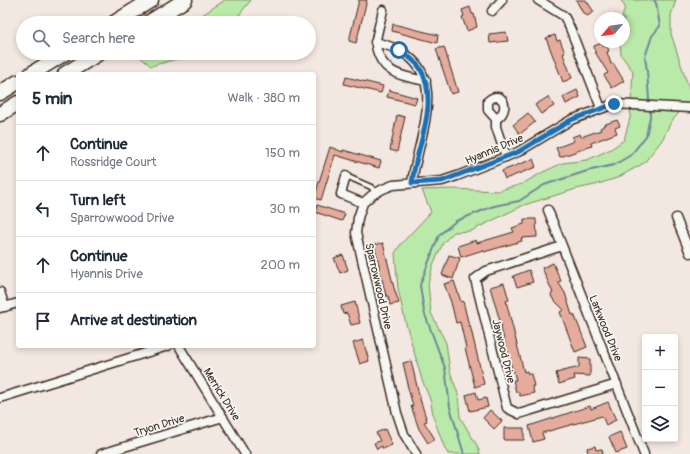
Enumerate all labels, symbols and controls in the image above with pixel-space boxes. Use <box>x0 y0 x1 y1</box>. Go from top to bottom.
north arrow <box>594 12 630 48</box>
search box <box>16 16 316 60</box>
icon: search <box>30 27 52 49</box>
text: Search here <box>62 29 135 48</box>
route start <box>390 41 408 59</box>
text: 5 min <box>32 88 72 109</box>
text: Walk · 380 m <box>227 90 300 106</box>
route end <box>605 95 623 113</box>
street label: Hyannis Drive <box>463 131 526 167</box>
text: Continue <box>70 135 128 154</box>
icon: ahead <box>32 142 54 164</box>
text: 150 m <box>265 145 300 161</box>
text: Rossridge Court <box>70 154 157 170</box>
text: Turn left <box>70 191 126 210</box>
icon: left <box>32 198 54 220</box>
text: 30 m <box>270 201 300 217</box>
text: Sparrowwood Drive <box>70 210 174 226</box>
street label: Sparrowwood Drive <box>362 242 395 331</box>
text: Continue <box>70 247 128 266</box>
icon: ahead <box>32 254 54 276</box>
text: 200 m <box>261 257 300 273</box>
text: Hyannis Drive <box>70 266 143 282</box>
street label: Larkwood Drive <box>586 293 625 364</box>
icon: arrive <box>32 310 54 332</box>
text: Arrive at destination <box>70 311 197 330</box>
street label: Jaywood Drive <box>489 318 518 385</box>
map controls <box>642 334 678 442</box>
button: + <box>642 334 678 370</box>
street label: Merrick Drive <box>200 366 243 423</box>
button: − <box>642 370 678 406</box>
button: layers <box>642 406 678 442</box>
street label: Tryon Drive <box>132 411 187 439</box>

